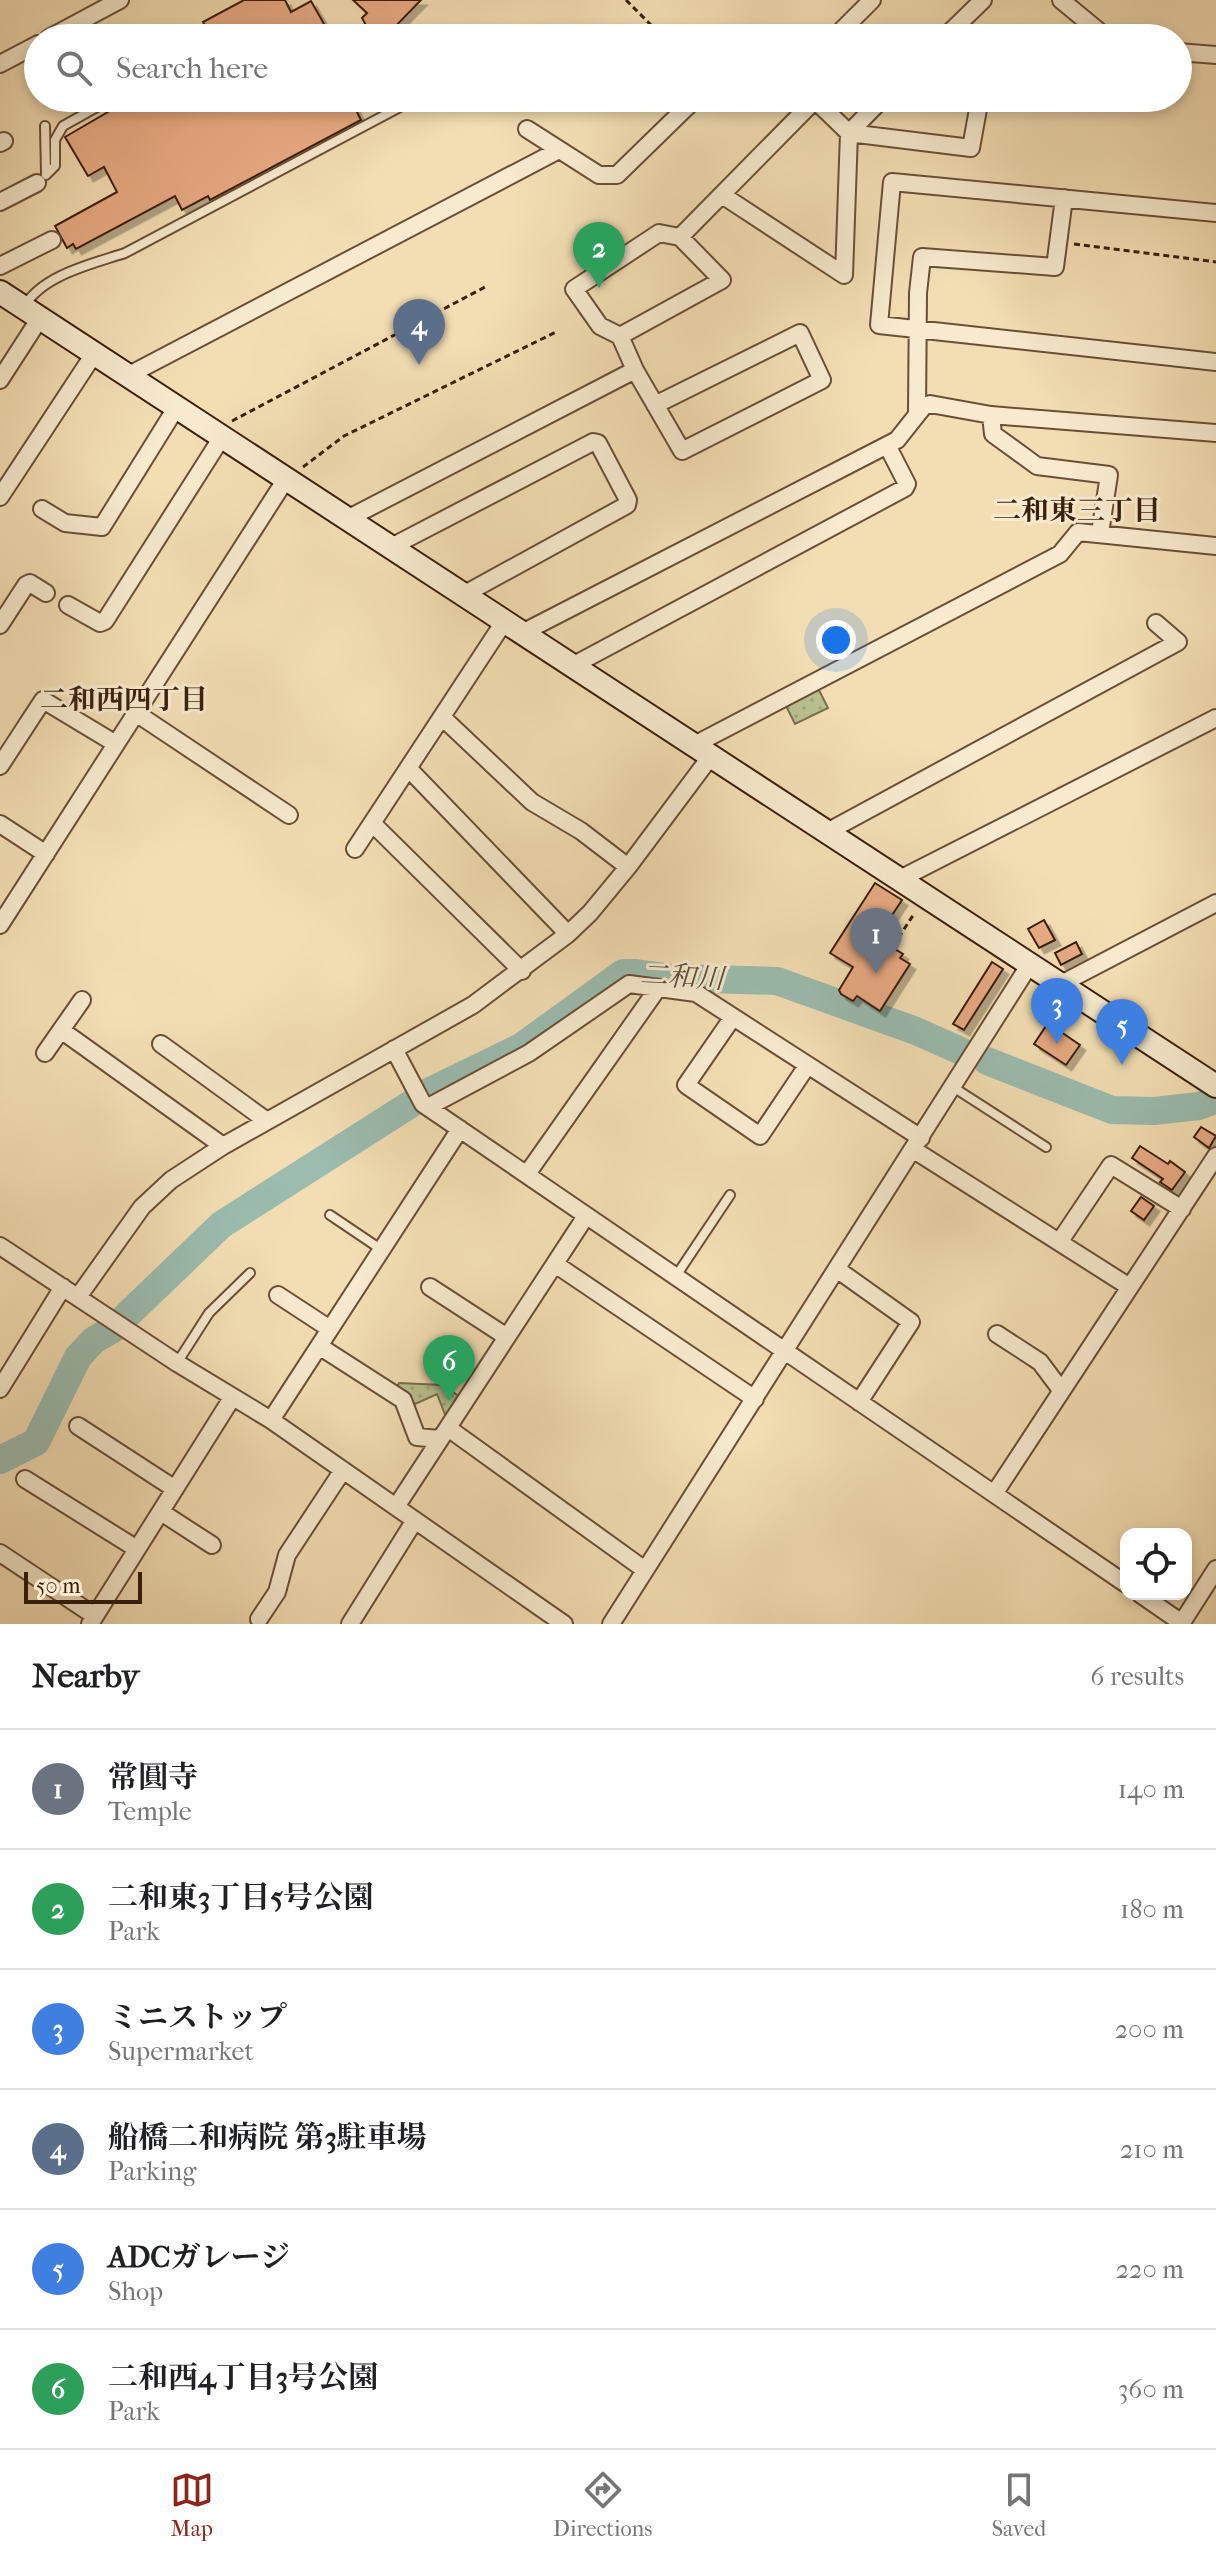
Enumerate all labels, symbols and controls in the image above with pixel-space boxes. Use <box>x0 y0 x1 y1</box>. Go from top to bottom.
search box <box>24 24 1192 112</box>
icon: search <box>52 46 96 90</box>
text: Search here <box>116 51 268 86</box>
pin: 2 <box>573 222 625 288</box>
pin: 4 <box>393 299 445 365</box>
district label: 二和東三丁目 <box>993 494 1161 527</box>
your location <box>816 620 856 660</box>
district label: 二和西四丁目 <box>40 683 208 716</box>
pin: 1 <box>850 908 902 974</box>
water label: 二和川 <box>639 958 728 995</box>
pin: 3 <box>1031 978 1083 1044</box>
pin: 5 <box>1096 999 1148 1065</box>
pin: 6 <box>423 1335 475 1401</box>
map controls <box>1120 1528 1192 1600</box>
button: locate <box>1120 1528 1192 1600</box>
scale bar <box>24 1568 142 1604</box>
text: 50 m <box>36 1573 81 1599</box>
text: Nearby <box>32 1656 139 1696</box>
text: 6 results <box>1090 1661 1184 1692</box>
text: 常圓寺 <box>108 1760 198 1795</box>
text: 1 <box>53 1774 63 1805</box>
text: 140 m <box>1118 1774 1184 1805</box>
text: Temple <box>108 1796 192 1827</box>
text: 二和東3丁目5号公園 <box>108 1880 373 1915</box>
text: 2 <box>51 1894 65 1925</box>
text: 180 m <box>1120 1894 1184 1925</box>
text: Park <box>108 1916 160 1947</box>
text: ミニストップ <box>108 2000 287 2035</box>
text: 3 <box>53 2014 63 2045</box>
text: 200 m <box>1115 2014 1184 2045</box>
text: Supermarket <box>108 2036 254 2067</box>
text: 船橋二和病院 第3駐車場 <box>108 2120 427 2155</box>
text: 4 <box>50 2134 66 2165</box>
text: 210 m <box>1120 2134 1184 2165</box>
text: Parking <box>108 2156 196 2187</box>
text: ADCガレージ <box>108 2240 290 2275</box>
text: 5 <box>52 2254 64 2285</box>
text: 220 m <box>1116 2254 1184 2285</box>
text: Shop <box>108 2276 163 2307</box>
text: 二和西4丁目3号公園 <box>108 2360 378 2395</box>
text: 6 <box>51 2374 65 2405</box>
text: 360 m <box>1118 2374 1184 2405</box>
text: Park <box>108 2396 160 2427</box>
tab: Map <box>170 2468 214 2542</box>
tab: Directions <box>553 2468 652 2542</box>
tab: Saved <box>992 2468 1046 2542</box>

